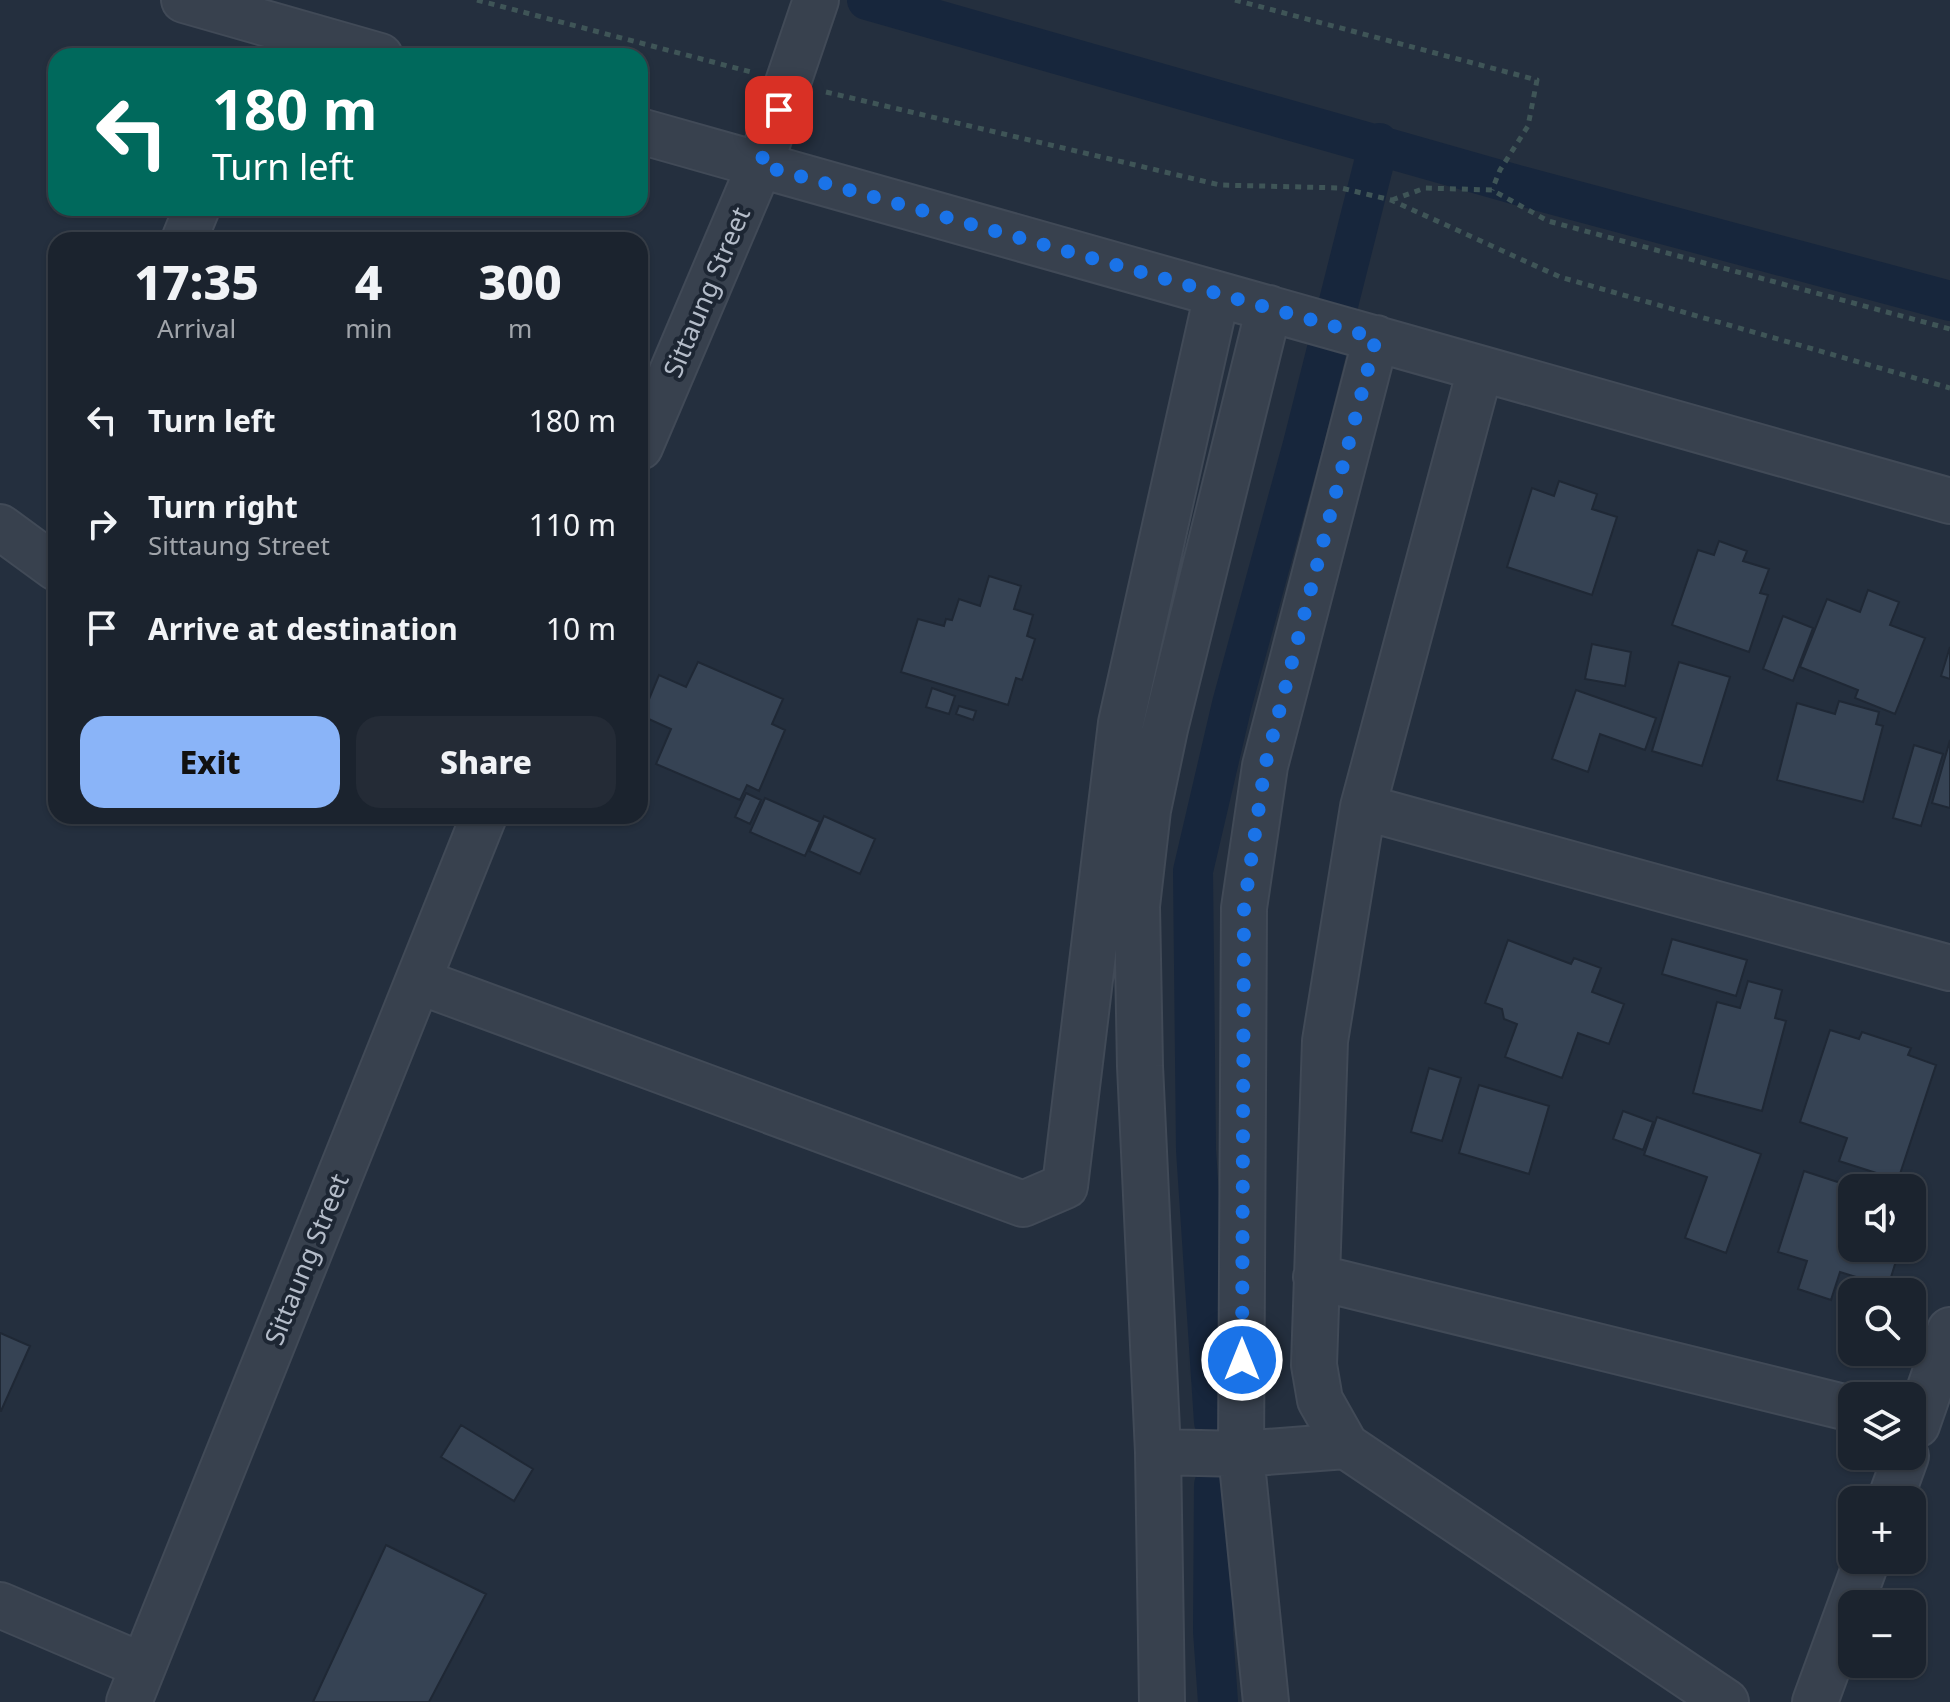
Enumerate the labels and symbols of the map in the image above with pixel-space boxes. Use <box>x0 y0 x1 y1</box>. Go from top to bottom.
pin <box>745 76 813 144</box>
street label: Sittaung Street <box>654 201 758 383</box>
street label: Sittaung Street <box>255 1168 357 1350</box>
position arrow <box>1200 1318 1284 1402</box>

